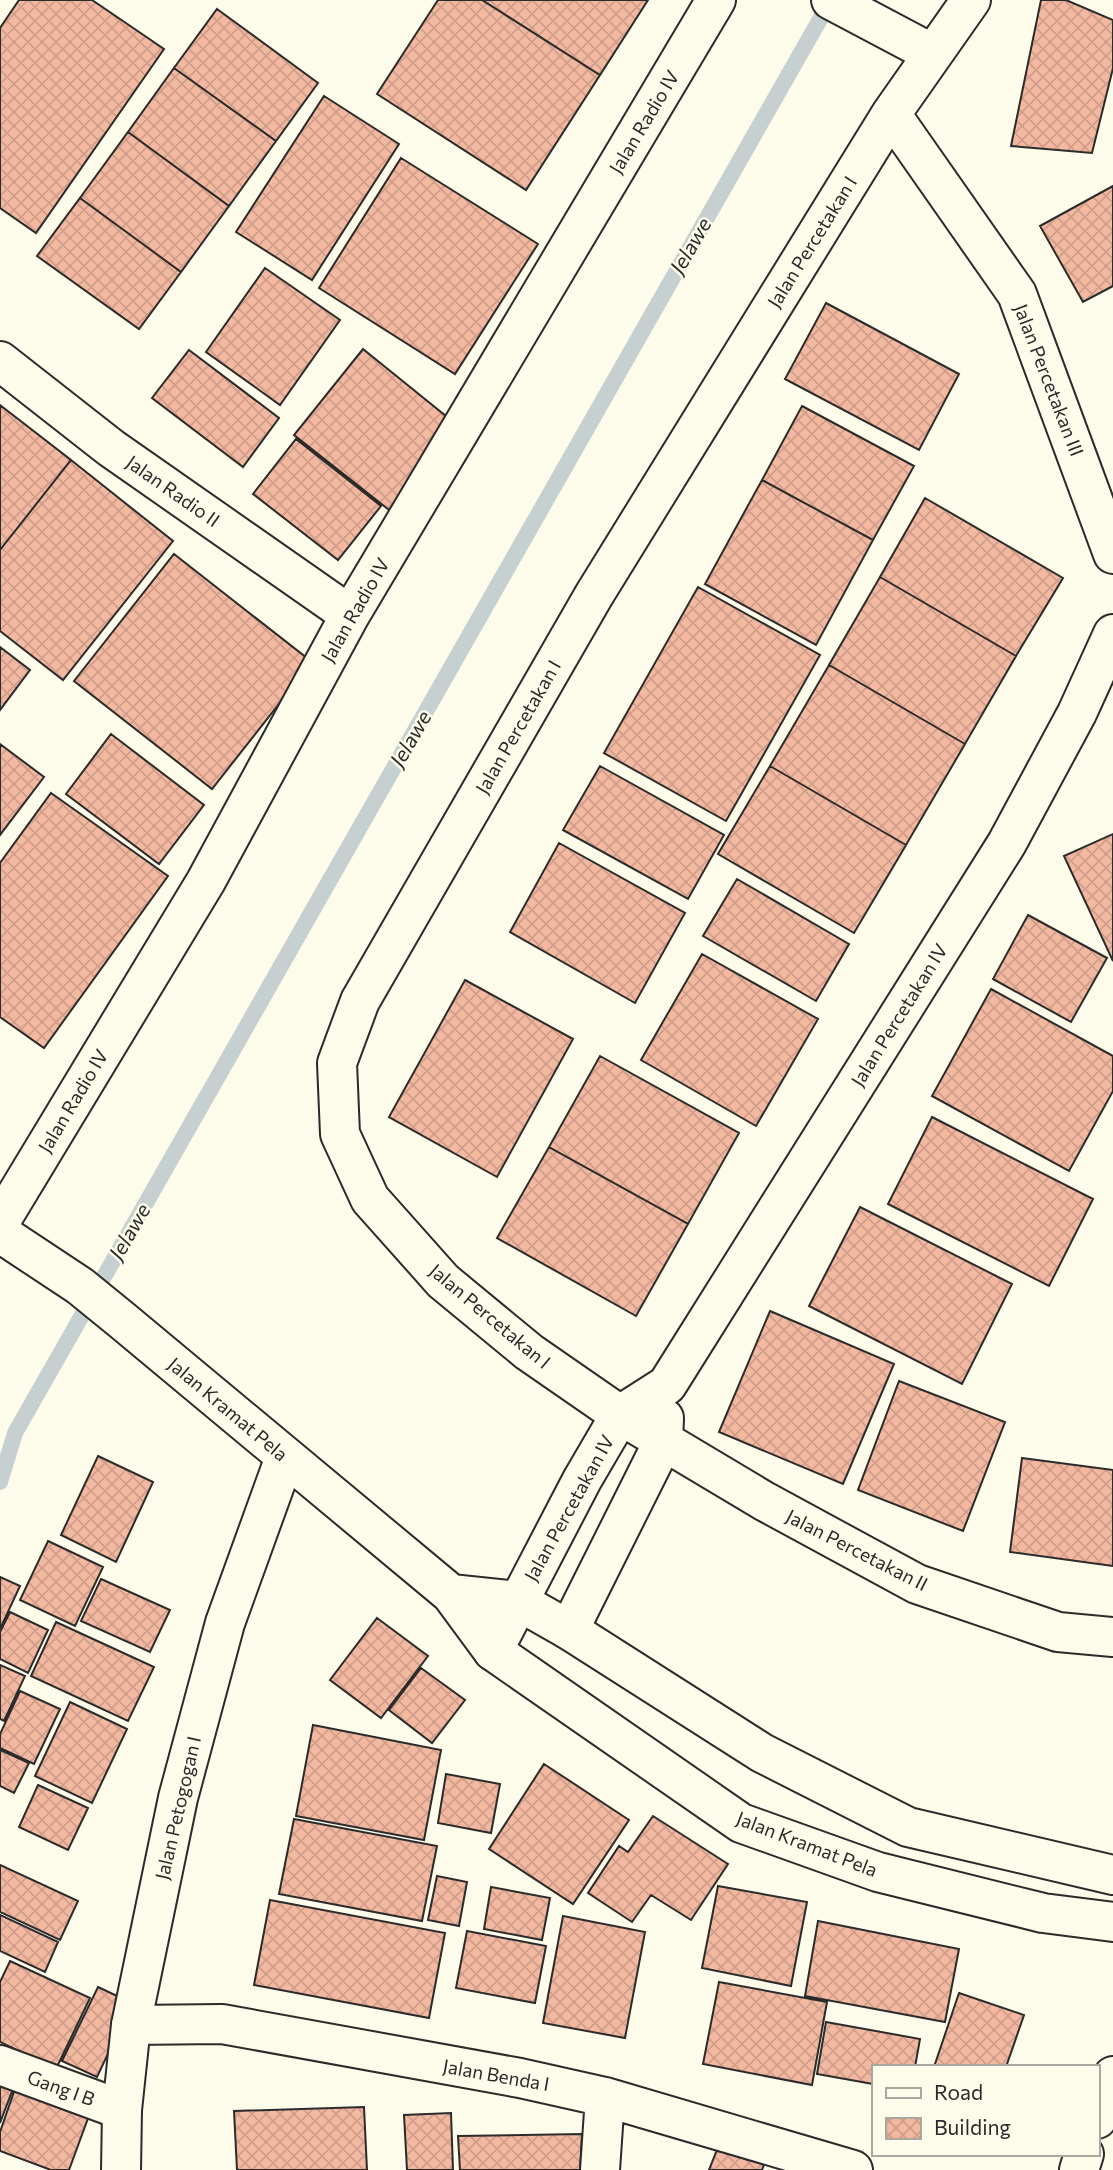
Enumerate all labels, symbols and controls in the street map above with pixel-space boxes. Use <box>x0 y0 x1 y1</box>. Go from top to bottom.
street label: Jalan Radio IV <box>604 66 683 178</box>
street label: Jalan Percetakan I <box>762 172 861 312</box>
water label: Jelawe <box>663 213 716 280</box>
street label: Jalan Percetakan III <box>1010 300 1089 459</box>
street label: Jalan Radio II <box>122 450 224 531</box>
street label: Jalan Radio IV <box>315 554 394 666</box>
street label: Jalan Percetakan I <box>470 656 565 798</box>
water label: Jelawe <box>383 706 436 773</box>
street label: Jalan Percetakan IV <box>845 939 952 1090</box>
street label: Jalan Radio IV <box>33 1045 112 1157</box>
water label: Jelawe <box>102 1199 155 1266</box>
street label: Jalan Percetakan I <box>425 1258 555 1373</box>
street label: Jalan Kramat Pela <box>164 1352 293 1465</box>
street label: Jalan Percetakan IV <box>519 1431 618 1585</box>
street label: Jalan Percetakan II <box>782 1504 932 1595</box>
street label: Jalan Petogogan I <box>150 1734 205 1882</box>
street label: Jalan Kramat Pela <box>733 1806 881 1881</box>
street label: Jalan Benda I <box>441 2054 551 2095</box>
street label: Gang I B <box>24 2065 98 2110</box>
legend <box>872 2065 1099 2156</box>
text: Road <box>934 2079 983 2104</box>
text: Building <box>934 2114 1011 2139</box>

